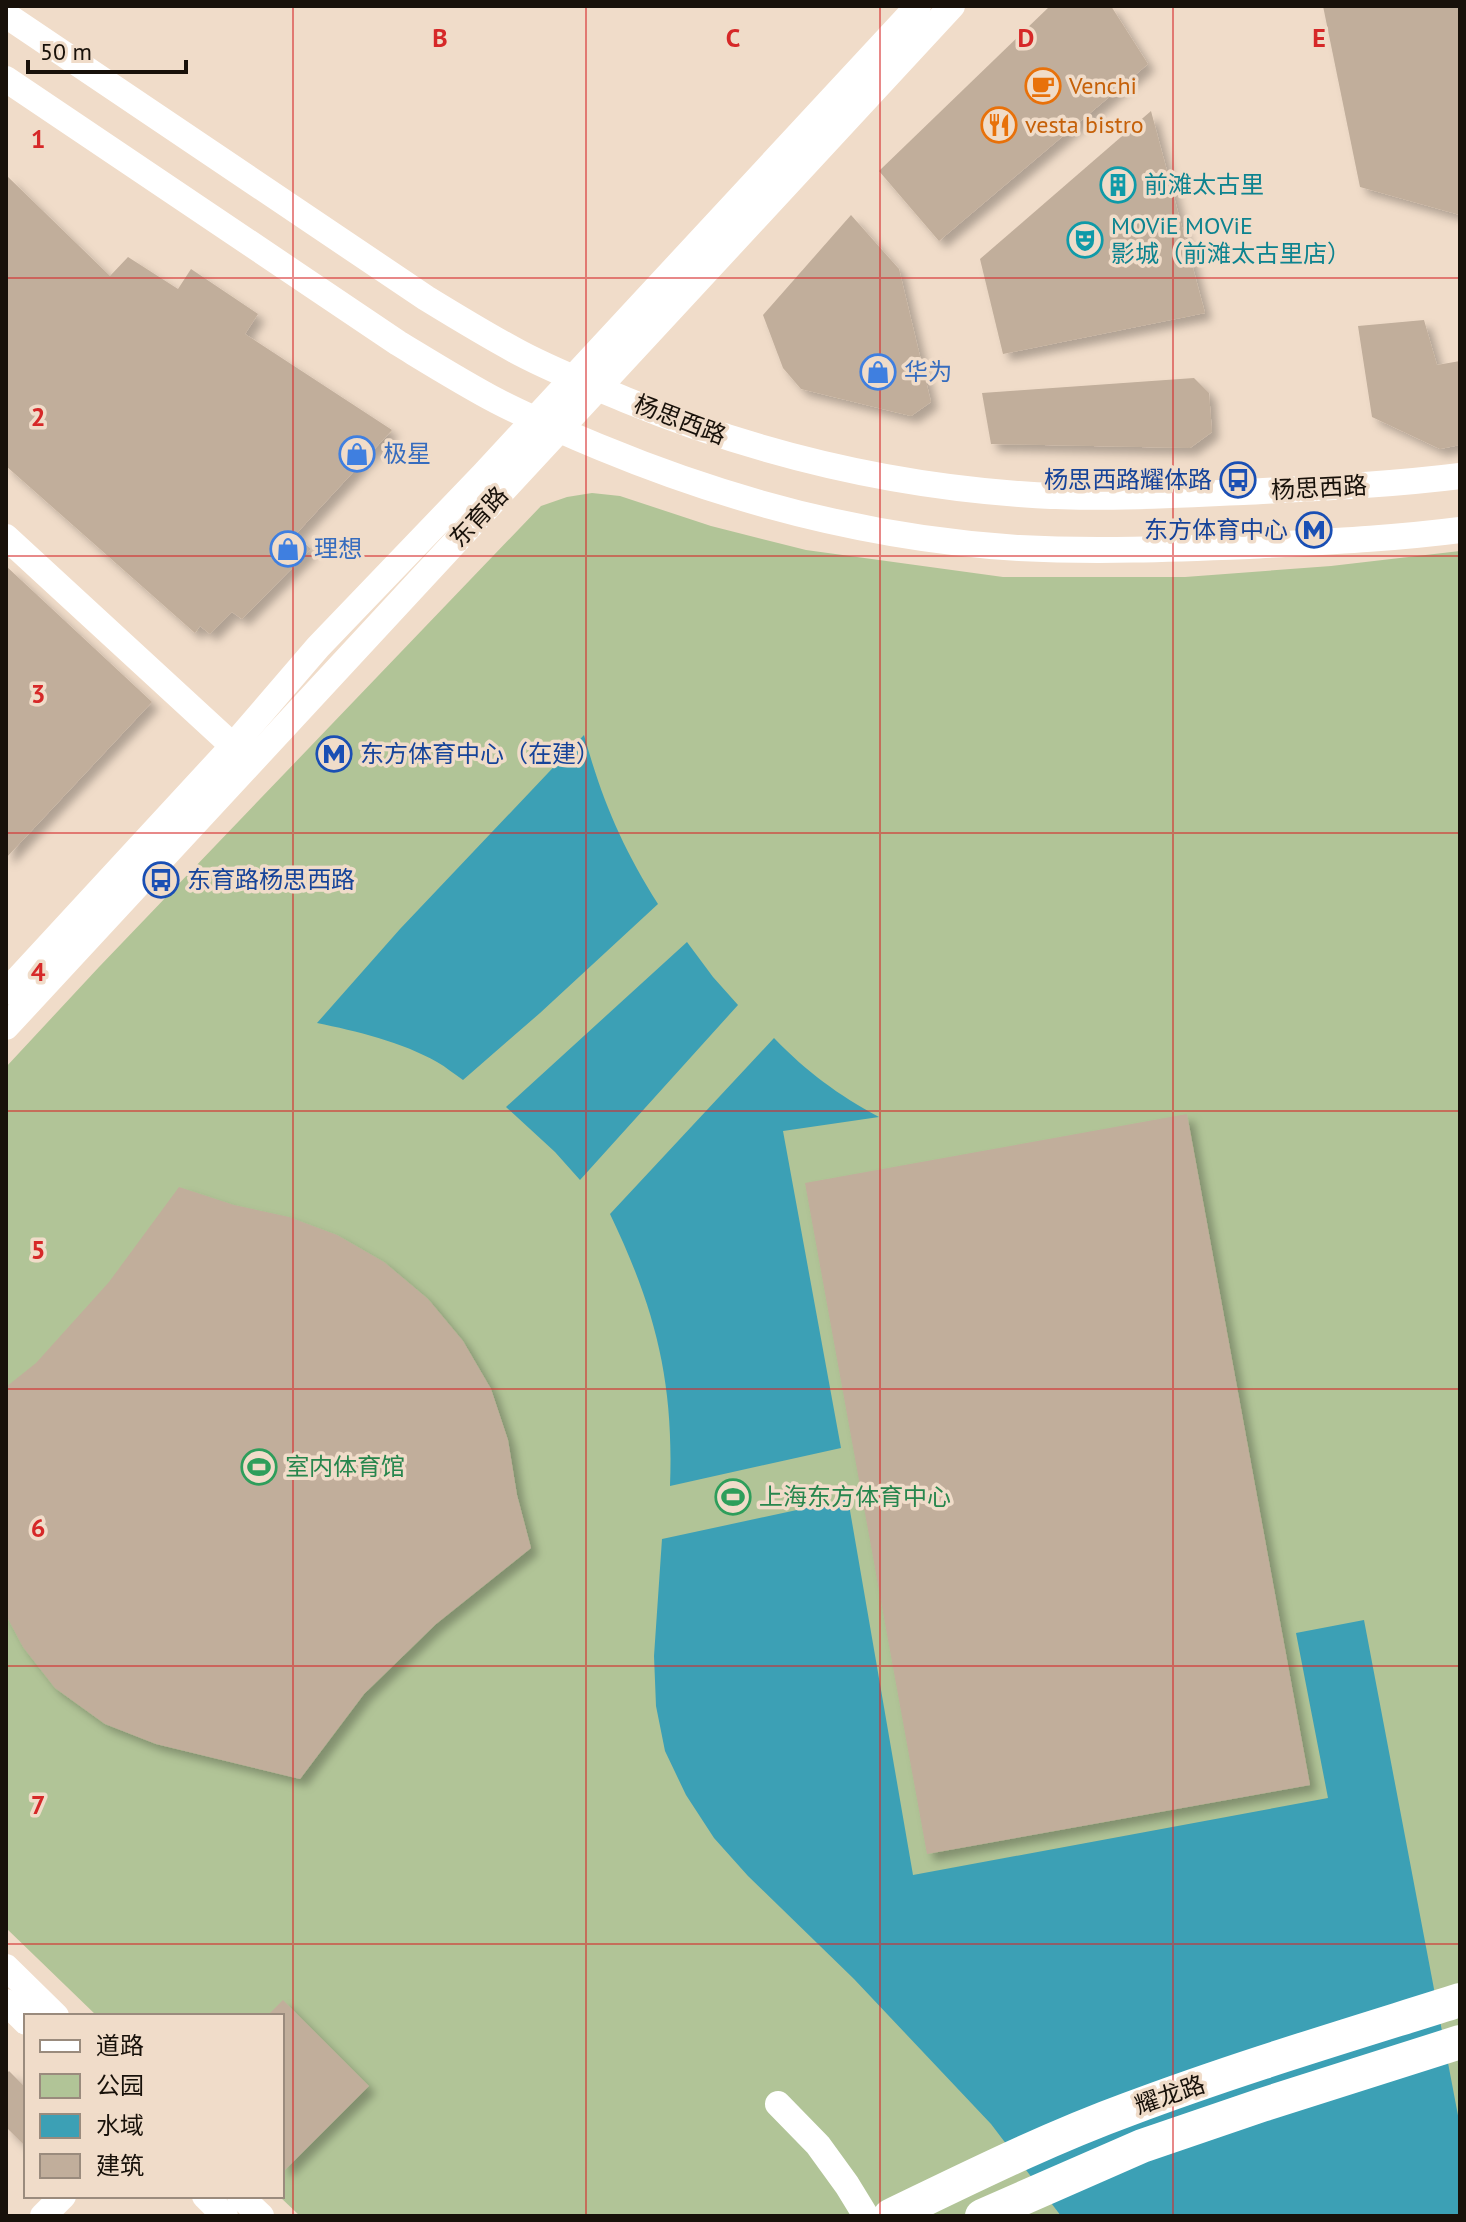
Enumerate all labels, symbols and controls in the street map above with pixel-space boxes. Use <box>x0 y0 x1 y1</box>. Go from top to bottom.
text: B <box>432 21 448 54</box>
text: C <box>726 21 740 54</box>
text: D <box>1018 21 1034 54</box>
text: E <box>1312 21 1326 54</box>
scale bar <box>28 24 186 74</box>
text: 50 m <box>40 36 92 67</box>
cafe icon: Venchi <box>1024 67 1062 105</box>
place label: Venchi <box>1068 70 1137 101</box>
restaurant icon: vesta bistro <box>980 106 1018 144</box>
place label: vesta bistro <box>1025 109 1144 140</box>
text: 1 <box>31 122 45 155</box>
building icon: 前滩太古里 <box>1099 166 1137 204</box>
place label: 前滩太古里 <box>1144 169 1264 200</box>
place label: MOViE MOViE 影城（前滩太古里店） <box>1111 210 1351 269</box>
theatre icon: MOViE MOViE 影城（前滩太古里店） <box>1066 221 1104 259</box>
shop icon: 华为 <box>859 353 897 391</box>
place label: 华为 <box>904 356 952 387</box>
street label: 杨思西路 <box>630 388 731 451</box>
text: 2 <box>31 400 45 433</box>
shop icon: 极星 <box>338 435 376 473</box>
place label: 极星 <box>383 438 431 469</box>
bus stop icon: 杨思西路耀体路 <box>1219 461 1257 499</box>
place label: 杨思西路耀体路 <box>1044 464 1212 495</box>
street label: 杨思西路 <box>1270 470 1368 505</box>
street label: 东育路 <box>443 480 515 554</box>
metro station icon: 东方体育中心 <box>1295 511 1333 549</box>
place label: 东方体育中心 <box>1144 514 1288 545</box>
shop icon: 理想 <box>269 530 307 568</box>
place label: 理想 <box>314 533 362 564</box>
text: 3 <box>31 677 45 710</box>
metro station icon: 东方体育中心（在建） <box>315 735 353 773</box>
place label: 东方体育中心（在建） <box>360 738 600 769</box>
bus stop icon: 东育路杨思西路 <box>142 861 180 899</box>
place label: 东育路杨思西路 <box>187 864 355 895</box>
text: 4 <box>31 955 46 988</box>
text: 5 <box>31 1233 45 1266</box>
sports icon: 室内体育馆 <box>240 1448 278 1486</box>
place label: 室内体育馆 <box>285 1451 405 1482</box>
sports icon: 上海东方体育中心 <box>714 1478 752 1516</box>
place label: 上海东方体育中心 <box>759 1481 951 1512</box>
text: 6 <box>31 1511 45 1544</box>
text: 7 <box>31 1788 45 1821</box>
legend <box>24 2014 284 2198</box>
text: 道路 <box>96 2030 144 2061</box>
street label: 耀龙路 <box>1131 2068 1209 2121</box>
text: 公园 <box>96 2070 144 2101</box>
text: 水域 <box>96 2110 144 2141</box>
text: 建筑 <box>96 2150 144 2181</box>

